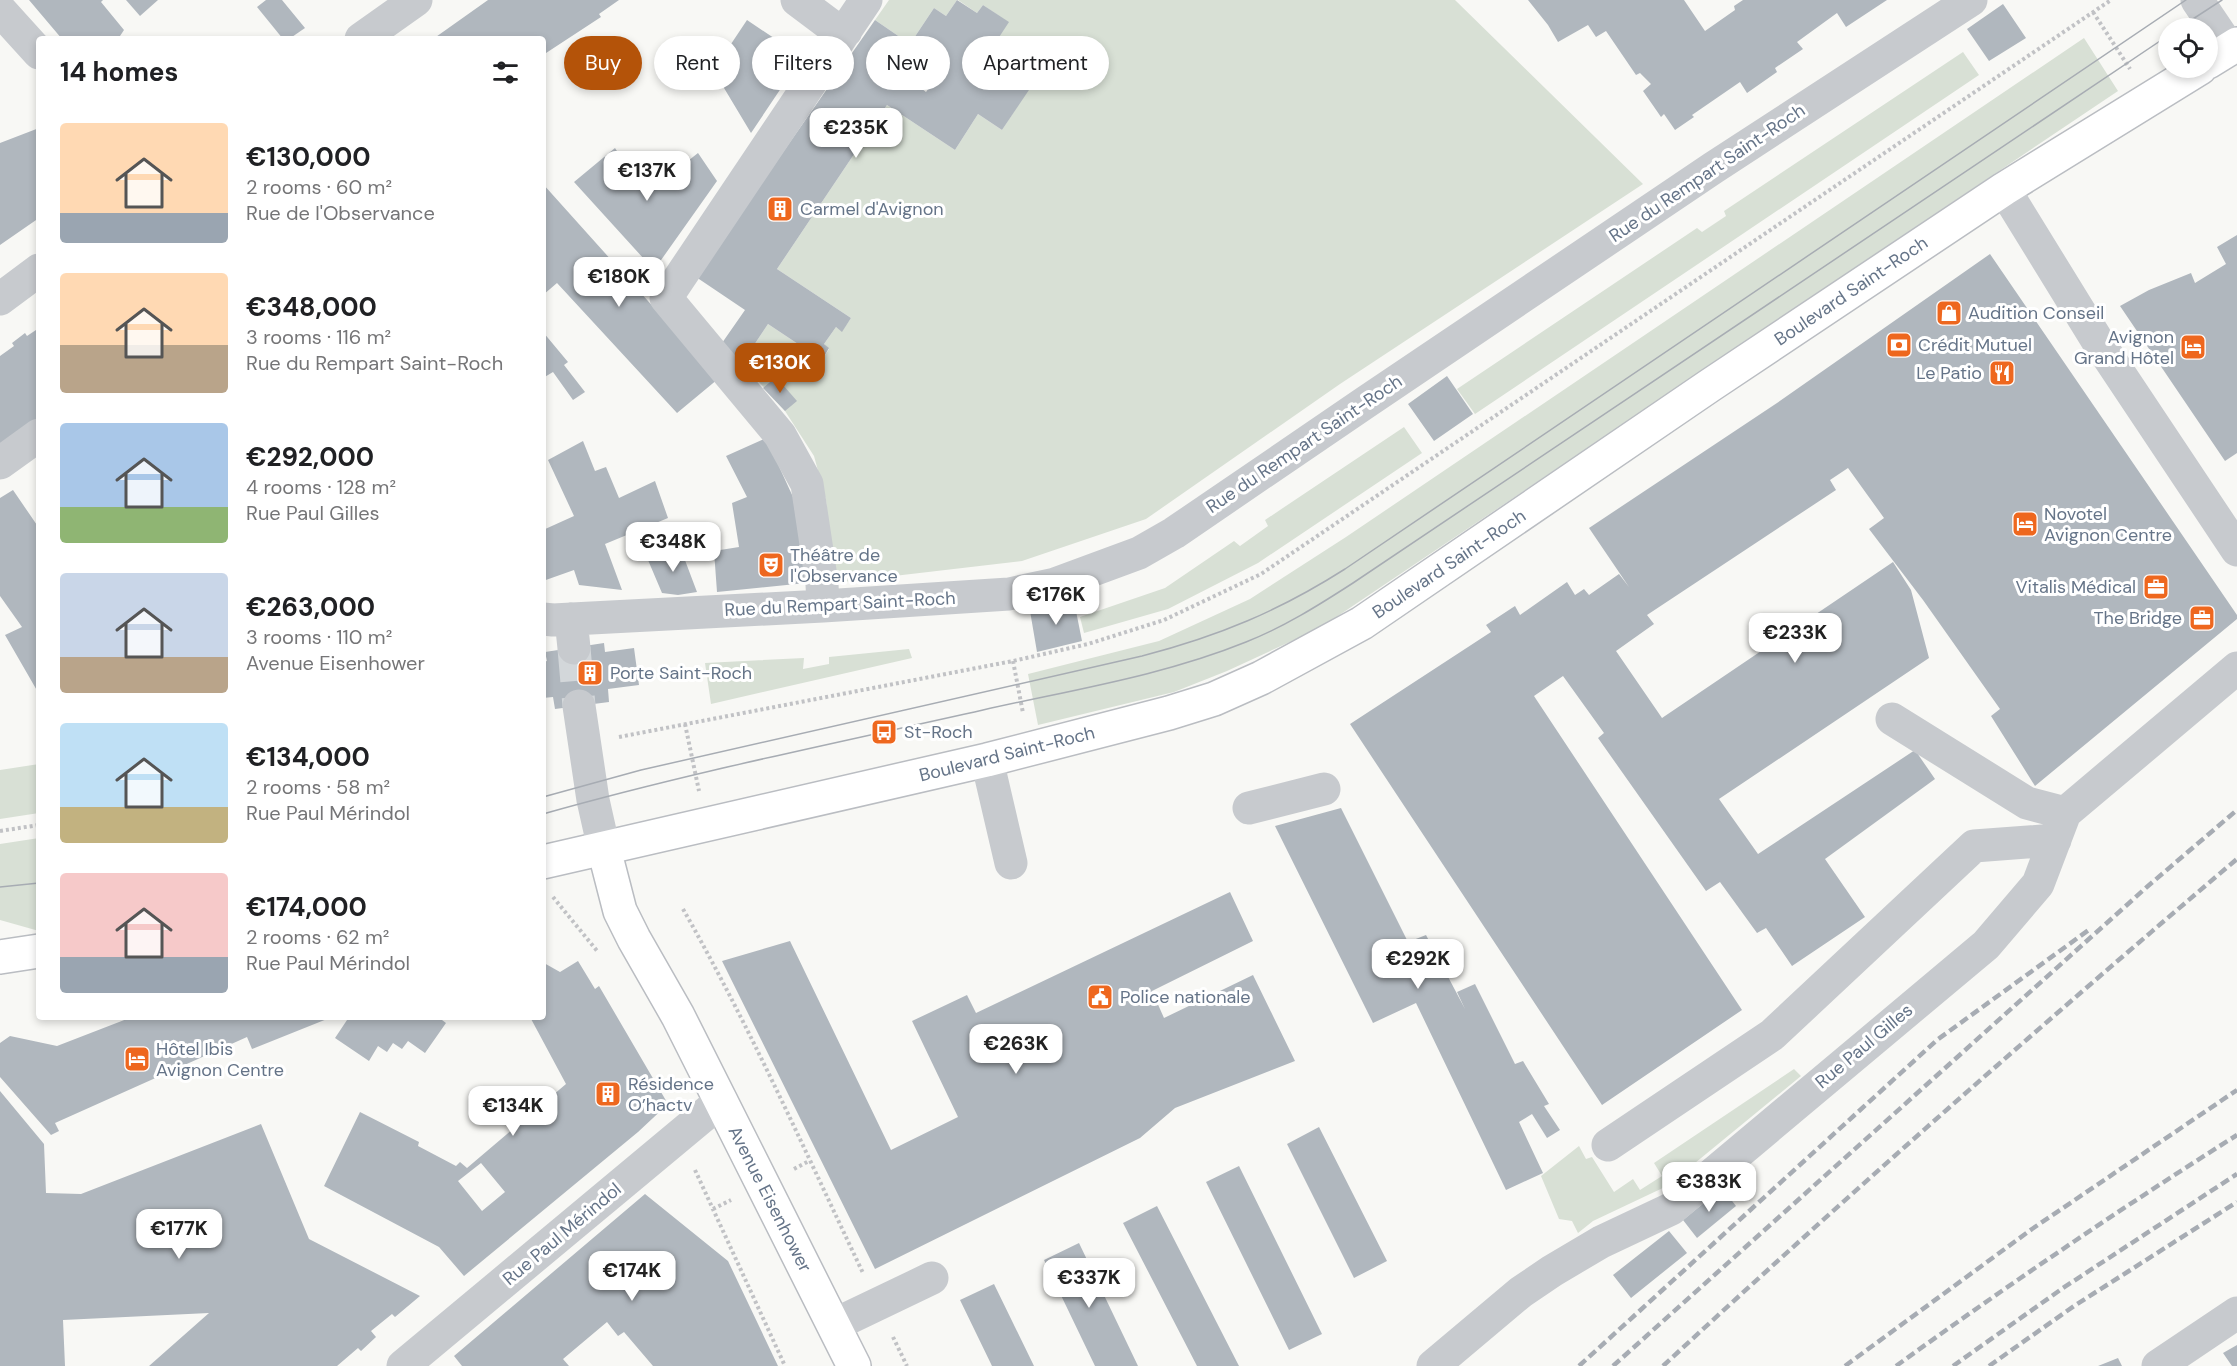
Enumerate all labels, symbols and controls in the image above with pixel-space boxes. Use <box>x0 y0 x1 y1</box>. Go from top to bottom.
map controls <box>2158 18 2218 78</box>
button: locate <box>2158 18 2218 78</box>
chip: Buy <box>564 36 642 90</box>
chip: Rent <box>654 36 740 90</box>
chip: Filters <box>752 36 854 90</box>
chip: New <box>866 36 950 90</box>
chip: Apartment <box>962 36 1109 90</box>
text: 14 homes <box>60 55 178 89</box>
icon: filters <box>489 56 522 89</box>
street label: Rue du Rempart Saint-Roch <box>1604 98 1810 248</box>
pin: €235K <box>814 108 898 159</box>
text: €235K <box>824 114 888 140</box>
text: €130,000 <box>246 140 371 174</box>
icon: home <box>108 147 180 219</box>
pin: €137K <box>605 151 689 202</box>
text: €137K <box>618 157 676 183</box>
text: 2 rooms · 60 m² <box>246 174 392 200</box>
building icon: Carmel d'Avignon <box>765 194 795 224</box>
place label: Carmel d'Avignon <box>800 197 944 221</box>
text: Rue de l'Observance <box>246 200 435 226</box>
street label: Boulevard Saint-Roch <box>1770 231 1932 351</box>
pin: €180K <box>577 257 661 308</box>
text: €180K <box>588 263 650 289</box>
text: €348,000 <box>246 290 377 324</box>
icon: home <box>108 297 180 369</box>
shop icon: Audition Conseil <box>1934 298 1964 328</box>
place label: Audition Conseil <box>1968 301 2104 325</box>
text: 3 rooms · 116 m² <box>246 324 391 350</box>
place label: Avignon Grand Hôtel <box>2074 325 2174 370</box>
bank icon: Crédit Mutuel <box>1884 330 1914 360</box>
hotel icon: Avignon Grand Hôtel <box>2178 332 2208 362</box>
place label: Crédit Mutuel <box>1918 333 2032 357</box>
pin: €130K <box>738 343 822 394</box>
text: €130K <box>749 349 811 375</box>
text: Rue du Rempart Saint-Roch <box>246 350 503 376</box>
restaurant icon: Le Patio <box>1987 358 2017 388</box>
place label: Le Patio <box>1916 361 1982 385</box>
street label: Rue du Rempart Saint-Roch <box>1201 369 1407 519</box>
text: €292,000 <box>246 440 374 474</box>
icon: home <box>108 447 180 519</box>
text: 4 rooms · 128 m² <box>246 474 396 500</box>
text: Rue Paul Gilles <box>246 500 380 526</box>
place label: Novotel Avignon Centre <box>2044 502 2172 547</box>
street label: Boulevard Saint-Roch <box>1368 504 1530 624</box>
hotel icon: Novotel Avignon Centre <box>2010 509 2040 539</box>
pin: €348K <box>631 522 715 573</box>
text: €348K <box>640 528 706 554</box>
place label: Théâtre de l'Observance <box>790 543 898 588</box>
theatre icon: Théâtre de l'Observance <box>756 550 786 580</box>
office icon: Vitalis Médical <box>2141 572 2171 602</box>
pin: €176K <box>1014 575 1098 626</box>
place label: Vitalis Médical <box>2016 575 2136 599</box>
text: €176K <box>1026 581 1086 607</box>
street label: Rue du Rempart Saint-Roch <box>724 586 956 622</box>
text: €263,000 <box>246 590 375 624</box>
icon: home <box>108 597 180 669</box>
office icon: The Bridge <box>2187 603 2217 633</box>
place label: The Bridge <box>2094 606 2182 630</box>
pin: €233K <box>1753 613 1837 664</box>
text: €233K <box>1763 619 1827 645</box>
text: 3 rooms · 110 m² <box>246 624 392 650</box>
text: Avenue Eisenhower <box>246 650 425 676</box>
building icon: Porte Saint-Roch <box>575 658 605 688</box>
place label: Porte Saint-Roch <box>610 661 752 685</box>
bus stop icon: St-Roch <box>869 717 899 747</box>
place label: St-Roch <box>904 720 973 744</box>
street label: Boulevard Saint-Roch <box>917 721 1097 787</box>
text: €134,000 <box>246 740 370 774</box>
icon: home <box>108 747 180 819</box>
text: 2 rooms · 58 m² <box>246 774 390 800</box>
text: Rue Paul Mérindol <box>246 800 410 826</box>
text: €174,000 <box>246 890 367 924</box>
icon: home <box>108 897 180 969</box>
text: 2 rooms · 62 m² <box>246 924 389 950</box>
pin: €292K <box>1376 939 1460 990</box>
text: €292K <box>1386 945 1450 971</box>
text: Rue Paul Mérindol <box>246 950 410 976</box>
public building icon: Police nationale <box>1085 982 1115 1012</box>
place label: Police nationale <box>1120 985 1251 1009</box>
street label: Rue Paul Gilles <box>1810 998 1918 1094</box>
pin: €263K <box>974 1024 1058 1075</box>
text: €263K <box>983 1030 1049 1056</box>
place label: Hôtel Ibis Avignon Centre <box>156 1037 284 1082</box>
hotel icon: Hôtel Ibis Avignon Centre <box>122 1044 152 1074</box>
place label: Résidence O’hactv <box>628 1072 714 1117</box>
building icon: Résidence O’hactv <box>593 1079 623 1109</box>
pin: €134K <box>471 1086 555 1137</box>
text: €134K <box>482 1092 544 1118</box>
street label: Avenue Eisenhower <box>723 1122 817 1276</box>
pin: €383K <box>1667 1162 1751 1213</box>
text: €383K <box>1676 1168 1742 1194</box>
street label: Rue Paul Mérindol <box>498 1177 626 1291</box>
pin: €177K <box>137 1209 221 1260</box>
text: €177K <box>150 1215 208 1241</box>
pin: €174K <box>590 1251 674 1302</box>
text: €174K <box>603 1257 661 1283</box>
pin: €337K <box>1047 1258 1131 1309</box>
text: €337K <box>1057 1264 1121 1290</box>

